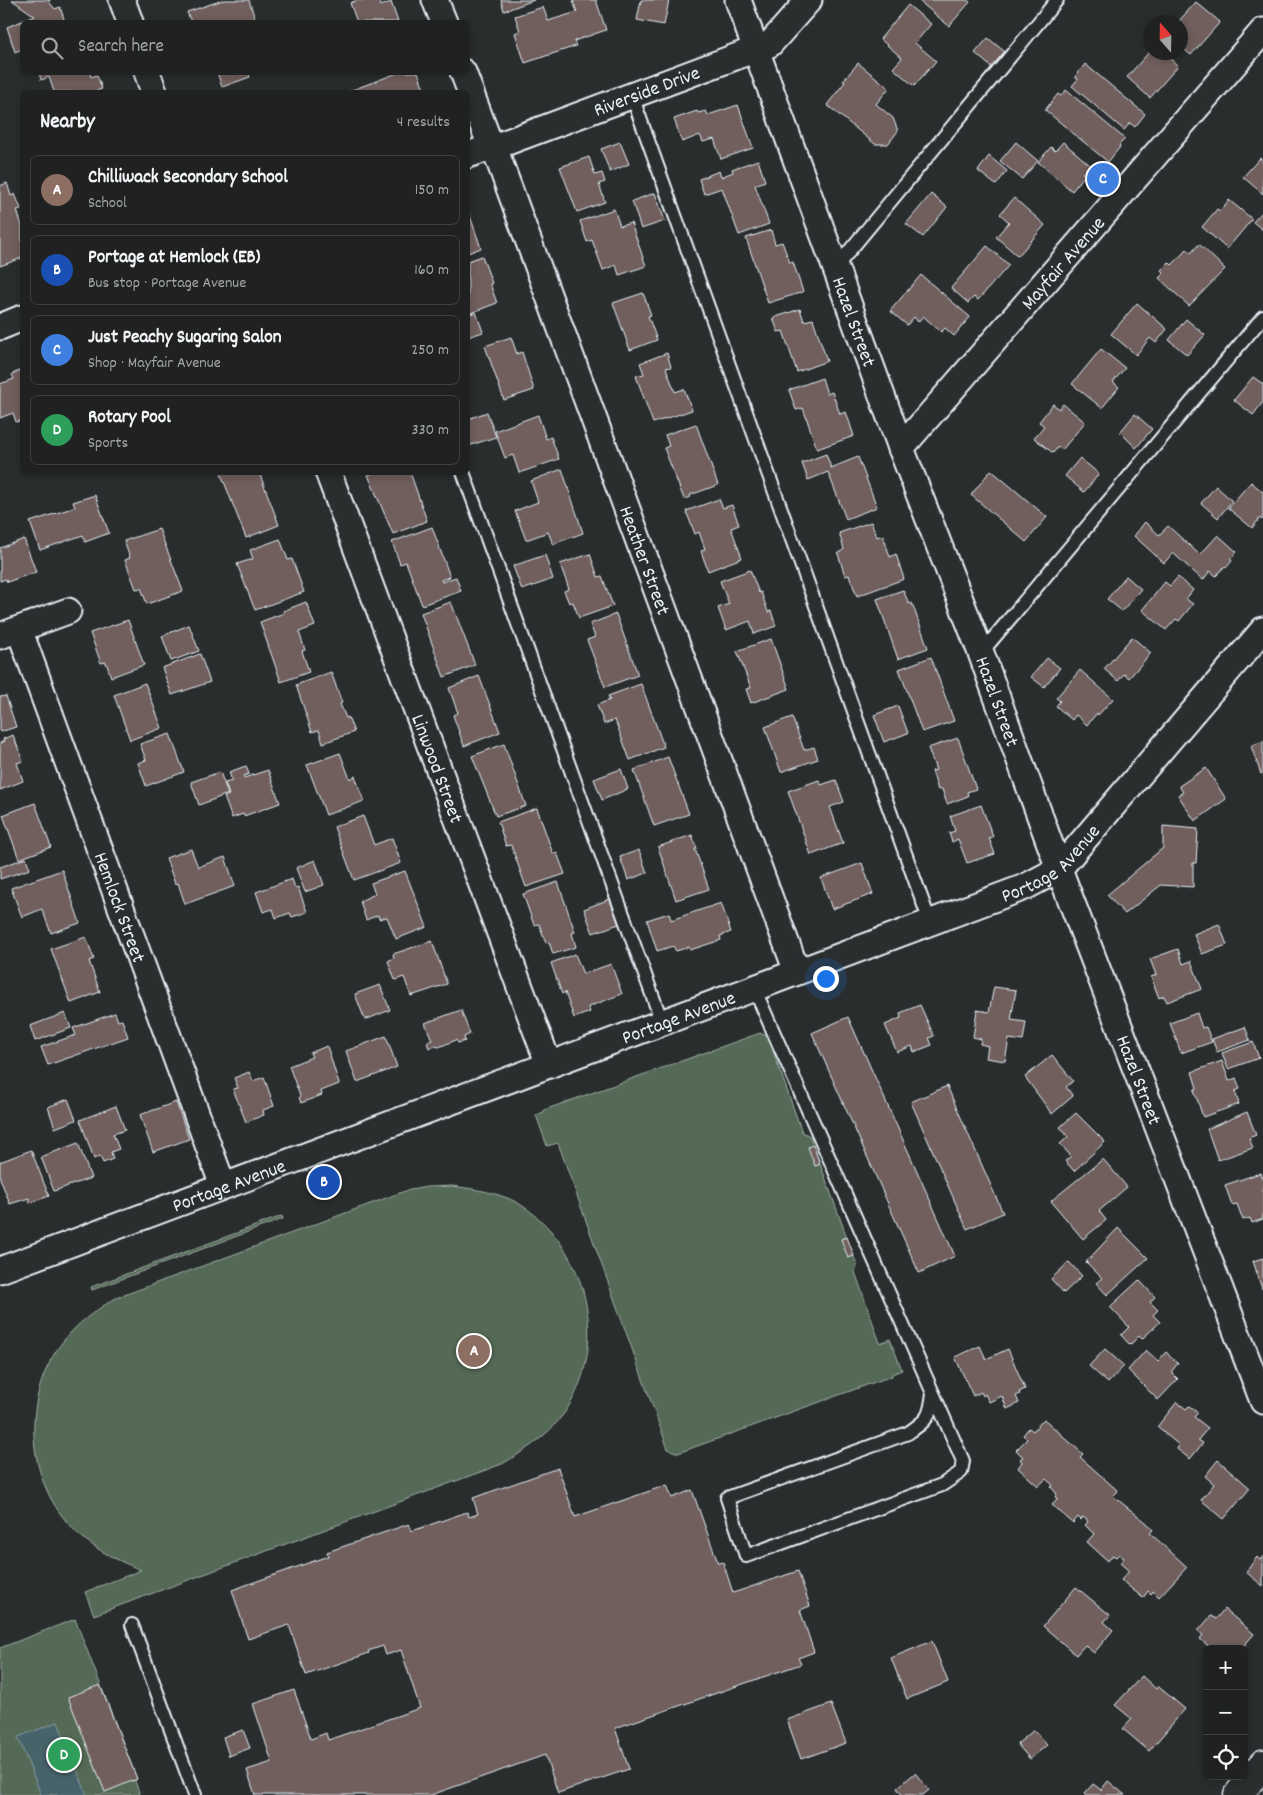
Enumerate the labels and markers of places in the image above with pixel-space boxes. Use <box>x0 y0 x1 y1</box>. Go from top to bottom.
pin: C <box>1087 160 1119 198</box>
pin: B <box>308 1163 340 1201</box>
pin: A <box>458 1332 490 1370</box>
pin: D <box>48 1736 80 1774</box>

